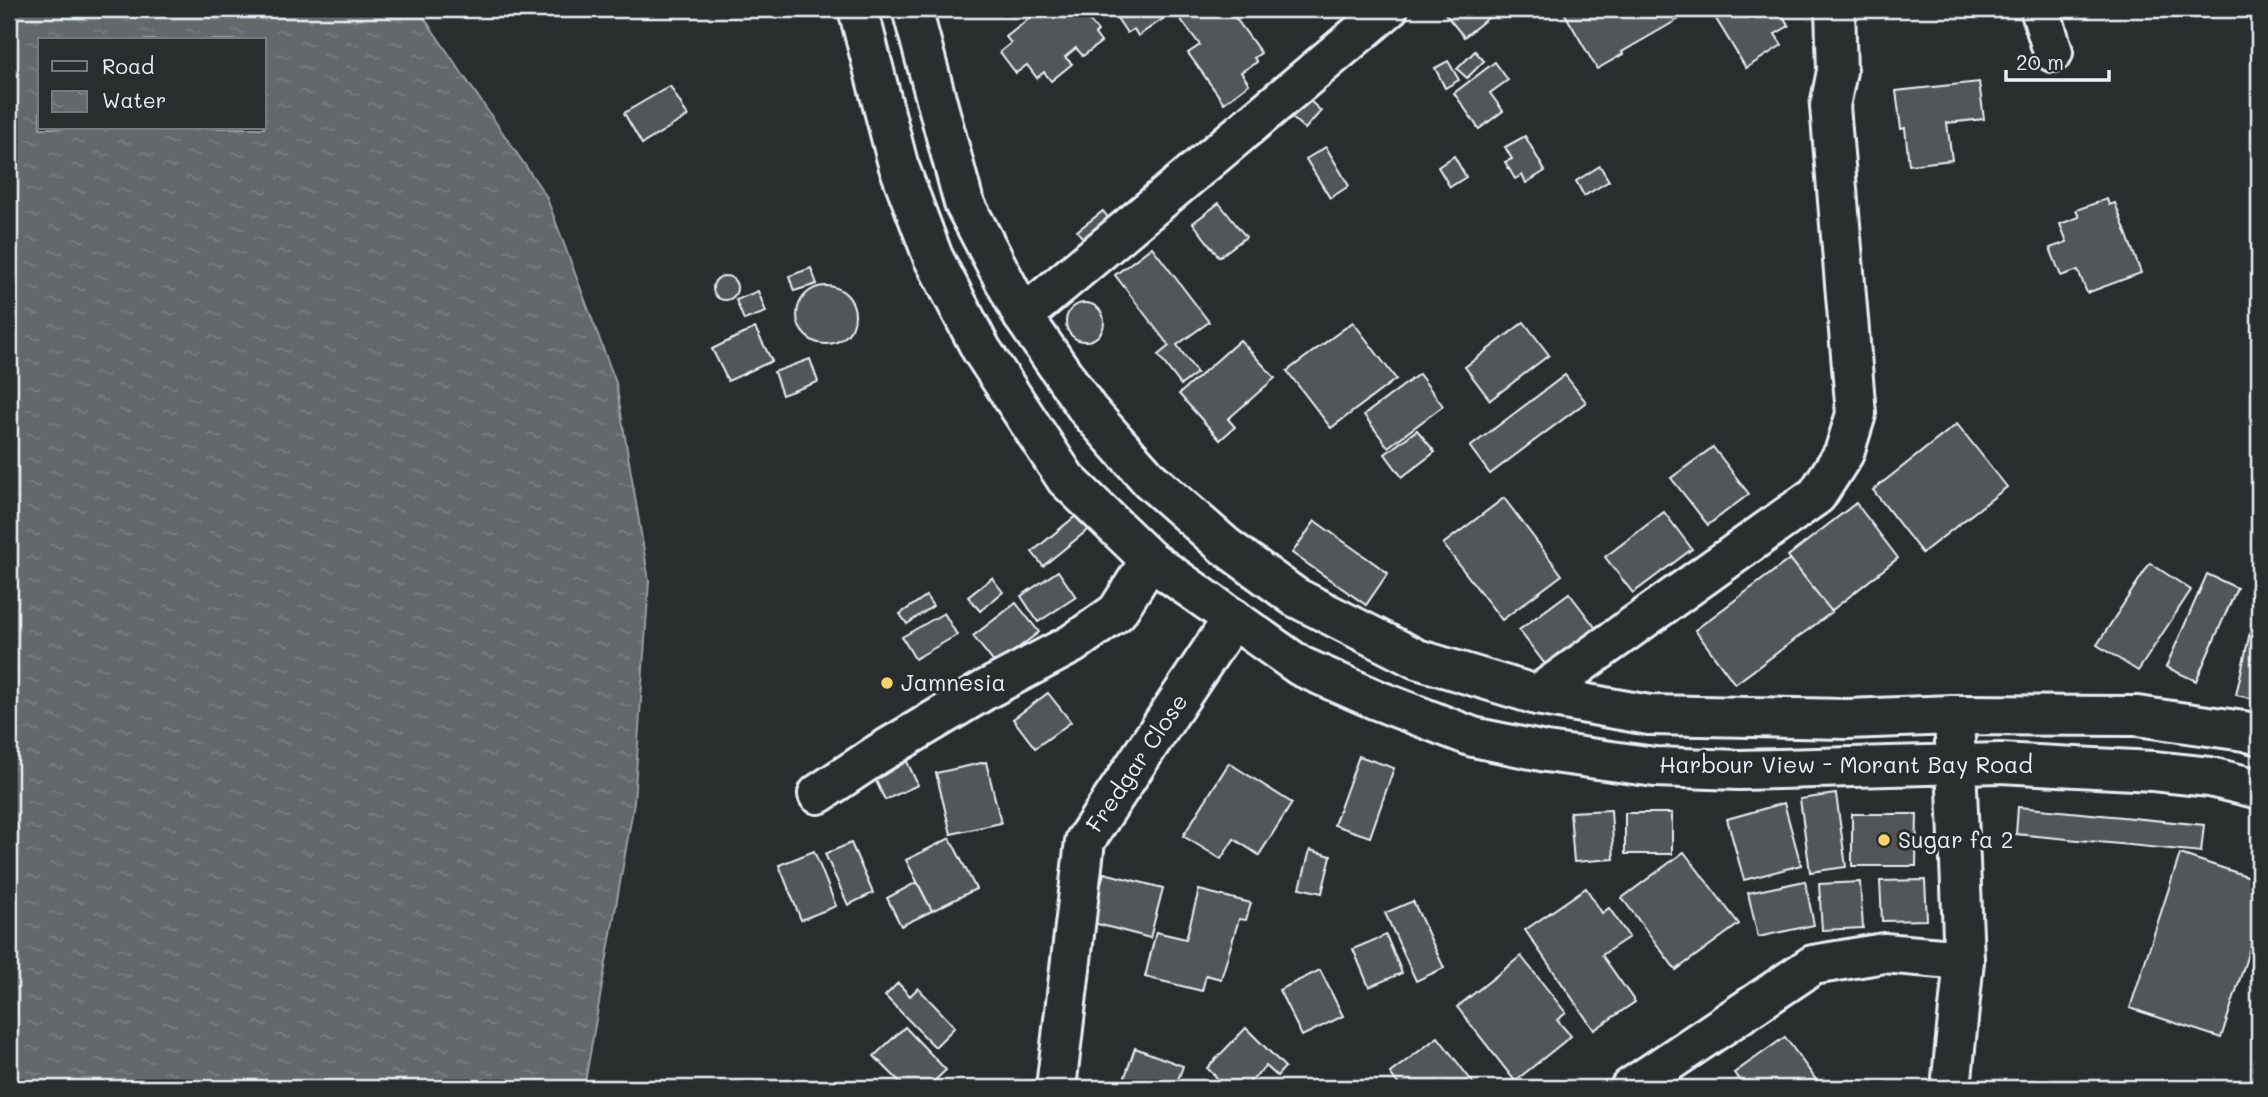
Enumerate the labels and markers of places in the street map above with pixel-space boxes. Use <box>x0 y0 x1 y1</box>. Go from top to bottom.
place label: Jamnesia <box>901 667 1006 697</box>
marker: Jamnesia <box>879 675 895 691</box>
place label: Sugar fa 2 <box>1898 824 2014 854</box>
marker: Sugar fa 2 <box>1876 832 1892 848</box>

